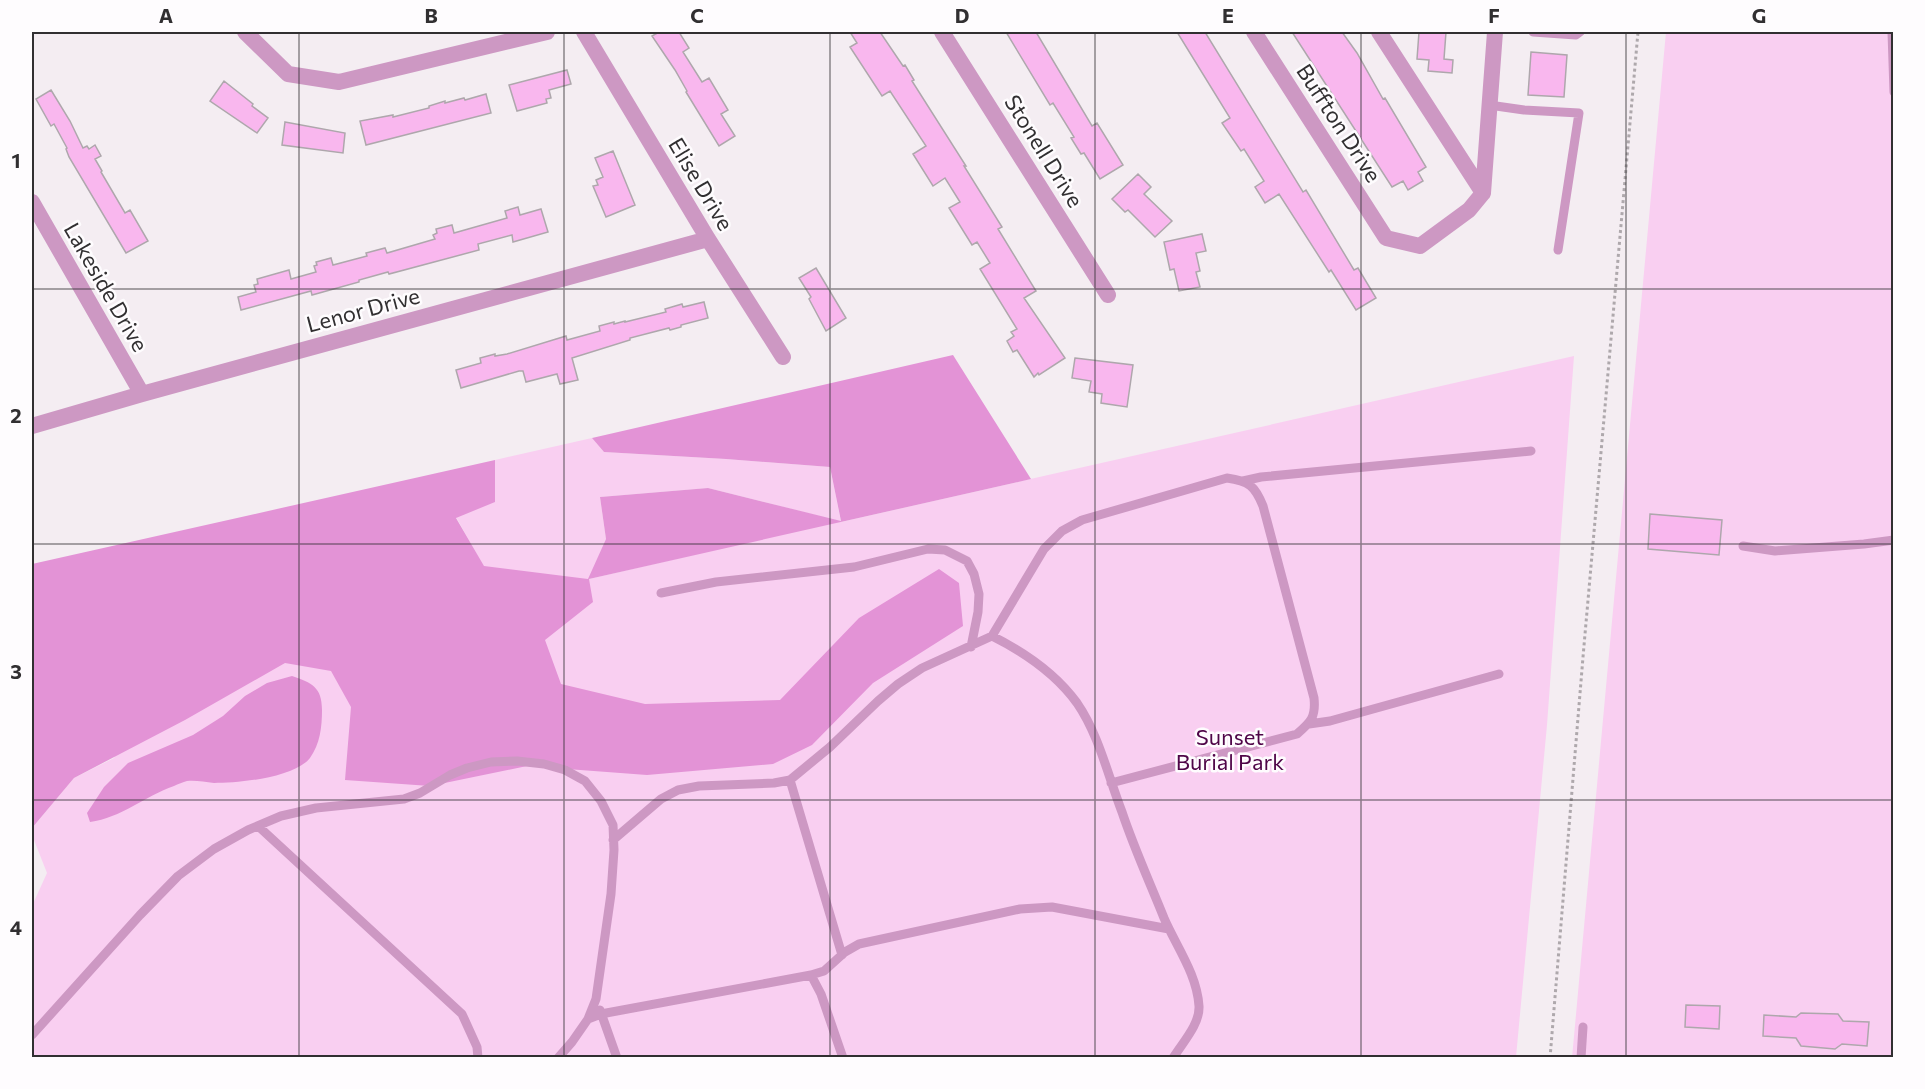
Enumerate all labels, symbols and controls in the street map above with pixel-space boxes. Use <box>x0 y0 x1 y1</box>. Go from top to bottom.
text: A <box>159 3 173 27</box>
text: B <box>424 3 438 27</box>
text: C <box>690 3 704 27</box>
text: D <box>955 3 969 27</box>
text: E <box>1222 3 1234 27</box>
text: F <box>1488 3 1500 27</box>
text: G <box>1752 3 1766 27</box>
street label: Buffton Drive <box>1291 59 1388 187</box>
street label: Stonell Drive <box>999 90 1090 212</box>
street label: Elise Drive <box>663 133 740 235</box>
text: 1 <box>11 148 21 172</box>
street label: Lakeside Drive <box>59 217 154 356</box>
street label: Lenor Drive <box>303 281 422 338</box>
text: 2 <box>10 403 22 427</box>
text: 3 <box>10 659 22 683</box>
park label: Sunset Burial Park <box>1176 723 1284 775</box>
text: 4 <box>10 915 22 939</box>

